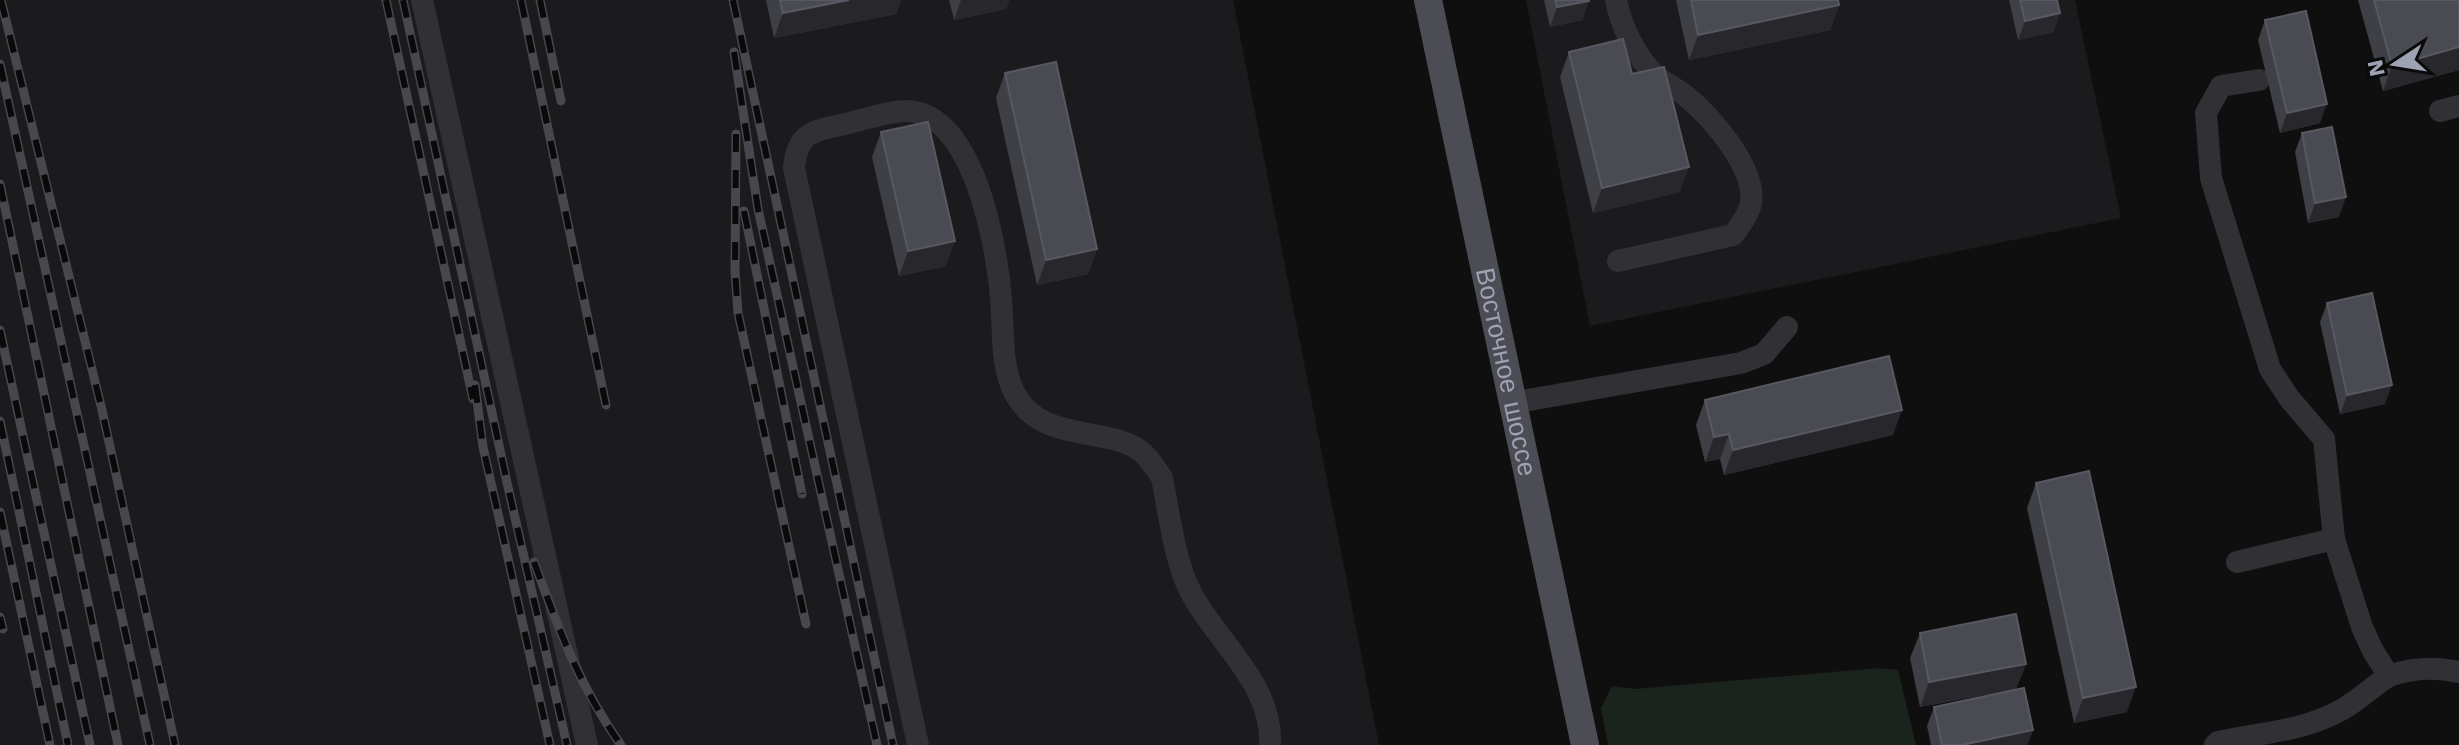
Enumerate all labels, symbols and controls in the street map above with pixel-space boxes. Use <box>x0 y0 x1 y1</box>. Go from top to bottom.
north arrow <box>2355 24 2435 104</box>
text: N <box>2362 57 2390 79</box>
street label: Восточное шоссе <box>1470 265 1543 479</box>

